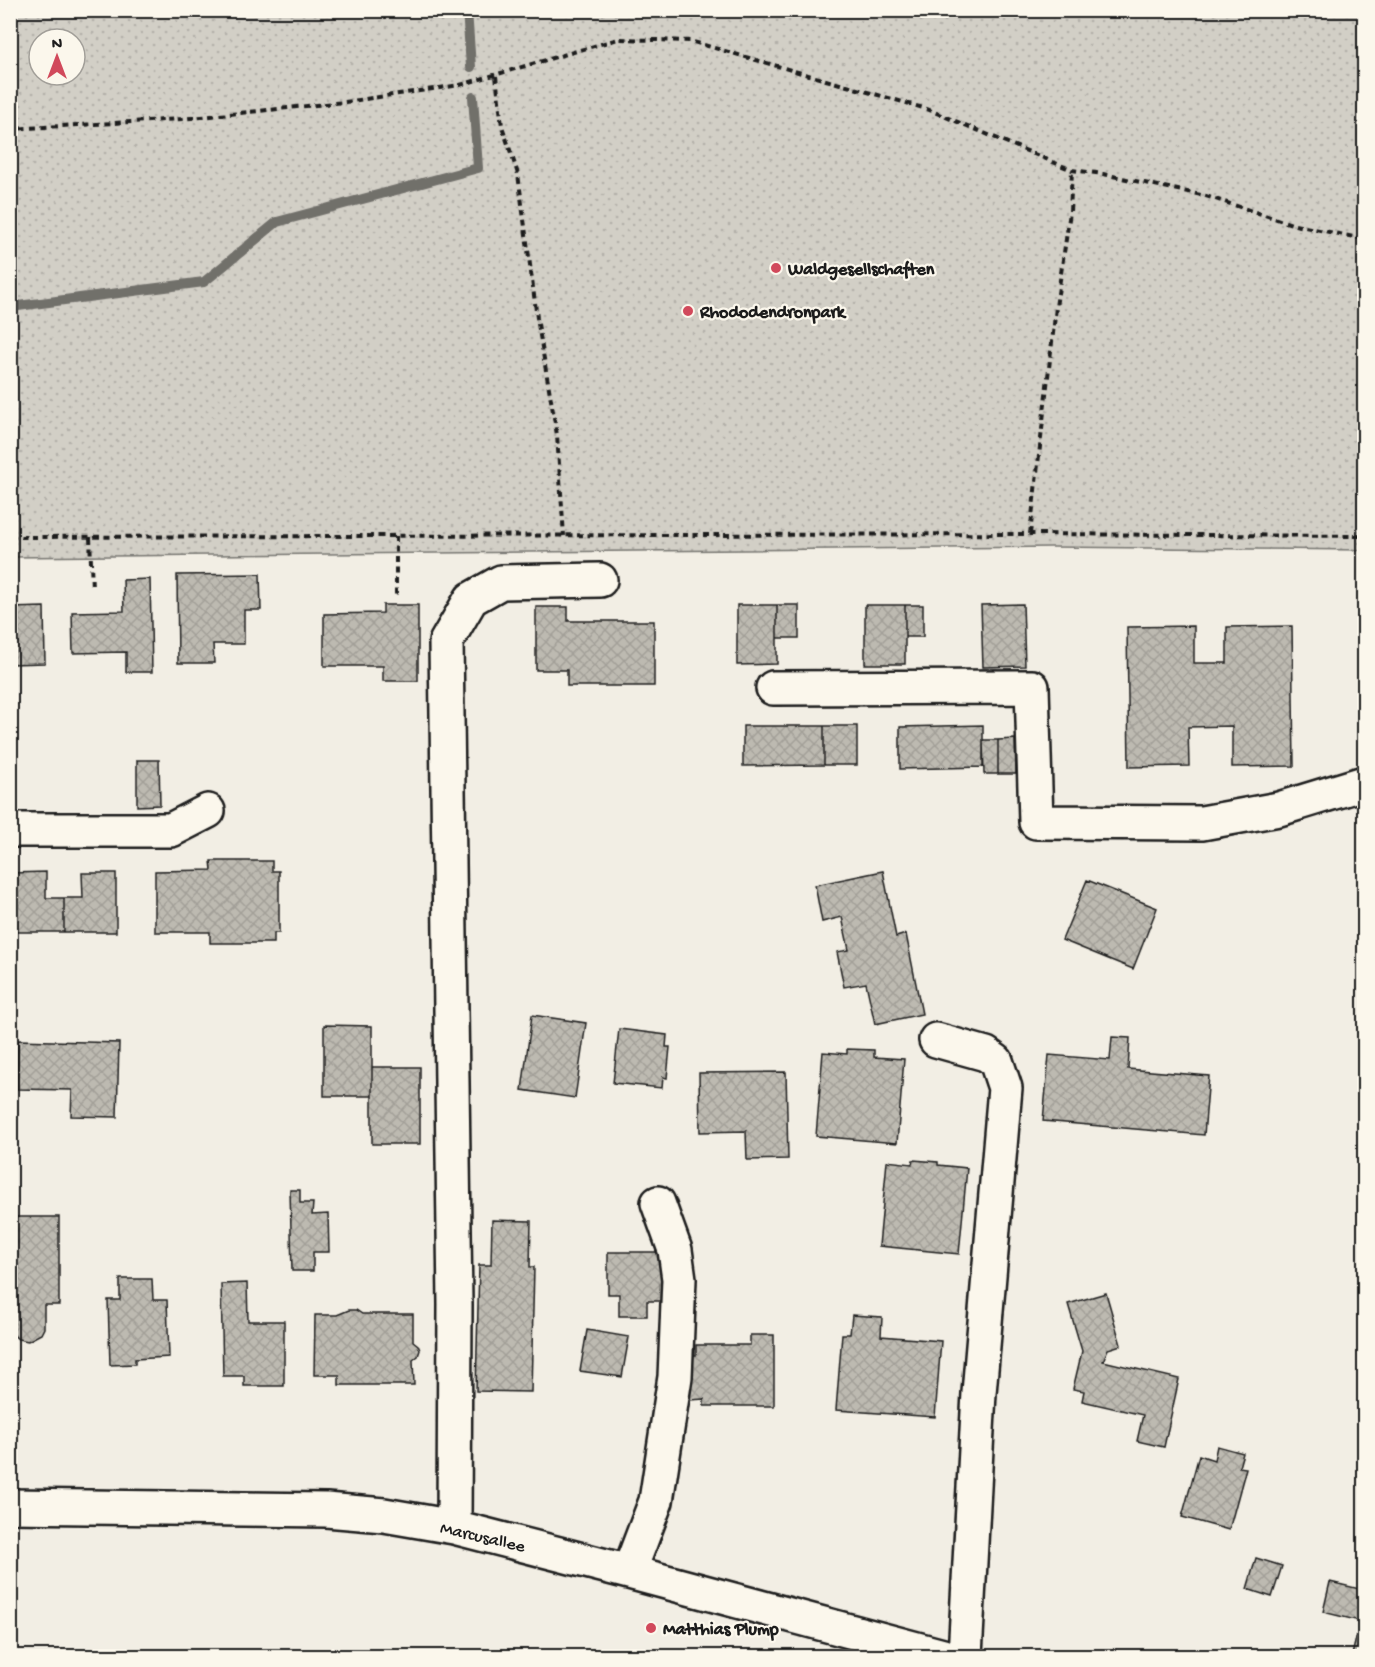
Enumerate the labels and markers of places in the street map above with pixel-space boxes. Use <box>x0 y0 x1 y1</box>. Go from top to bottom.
place label: Waldgesellschaften <box>787 260 935 281</box>
marker: Waldgesellschaften <box>769 261 783 275</box>
place label: Rhododendronpark <box>699 303 847 324</box>
marker: Rhododendronpark <box>681 304 695 318</box>
place label: Matthias Plump <box>663 1620 779 1641</box>
marker: Matthias Plump <box>644 1621 658 1635</box>

